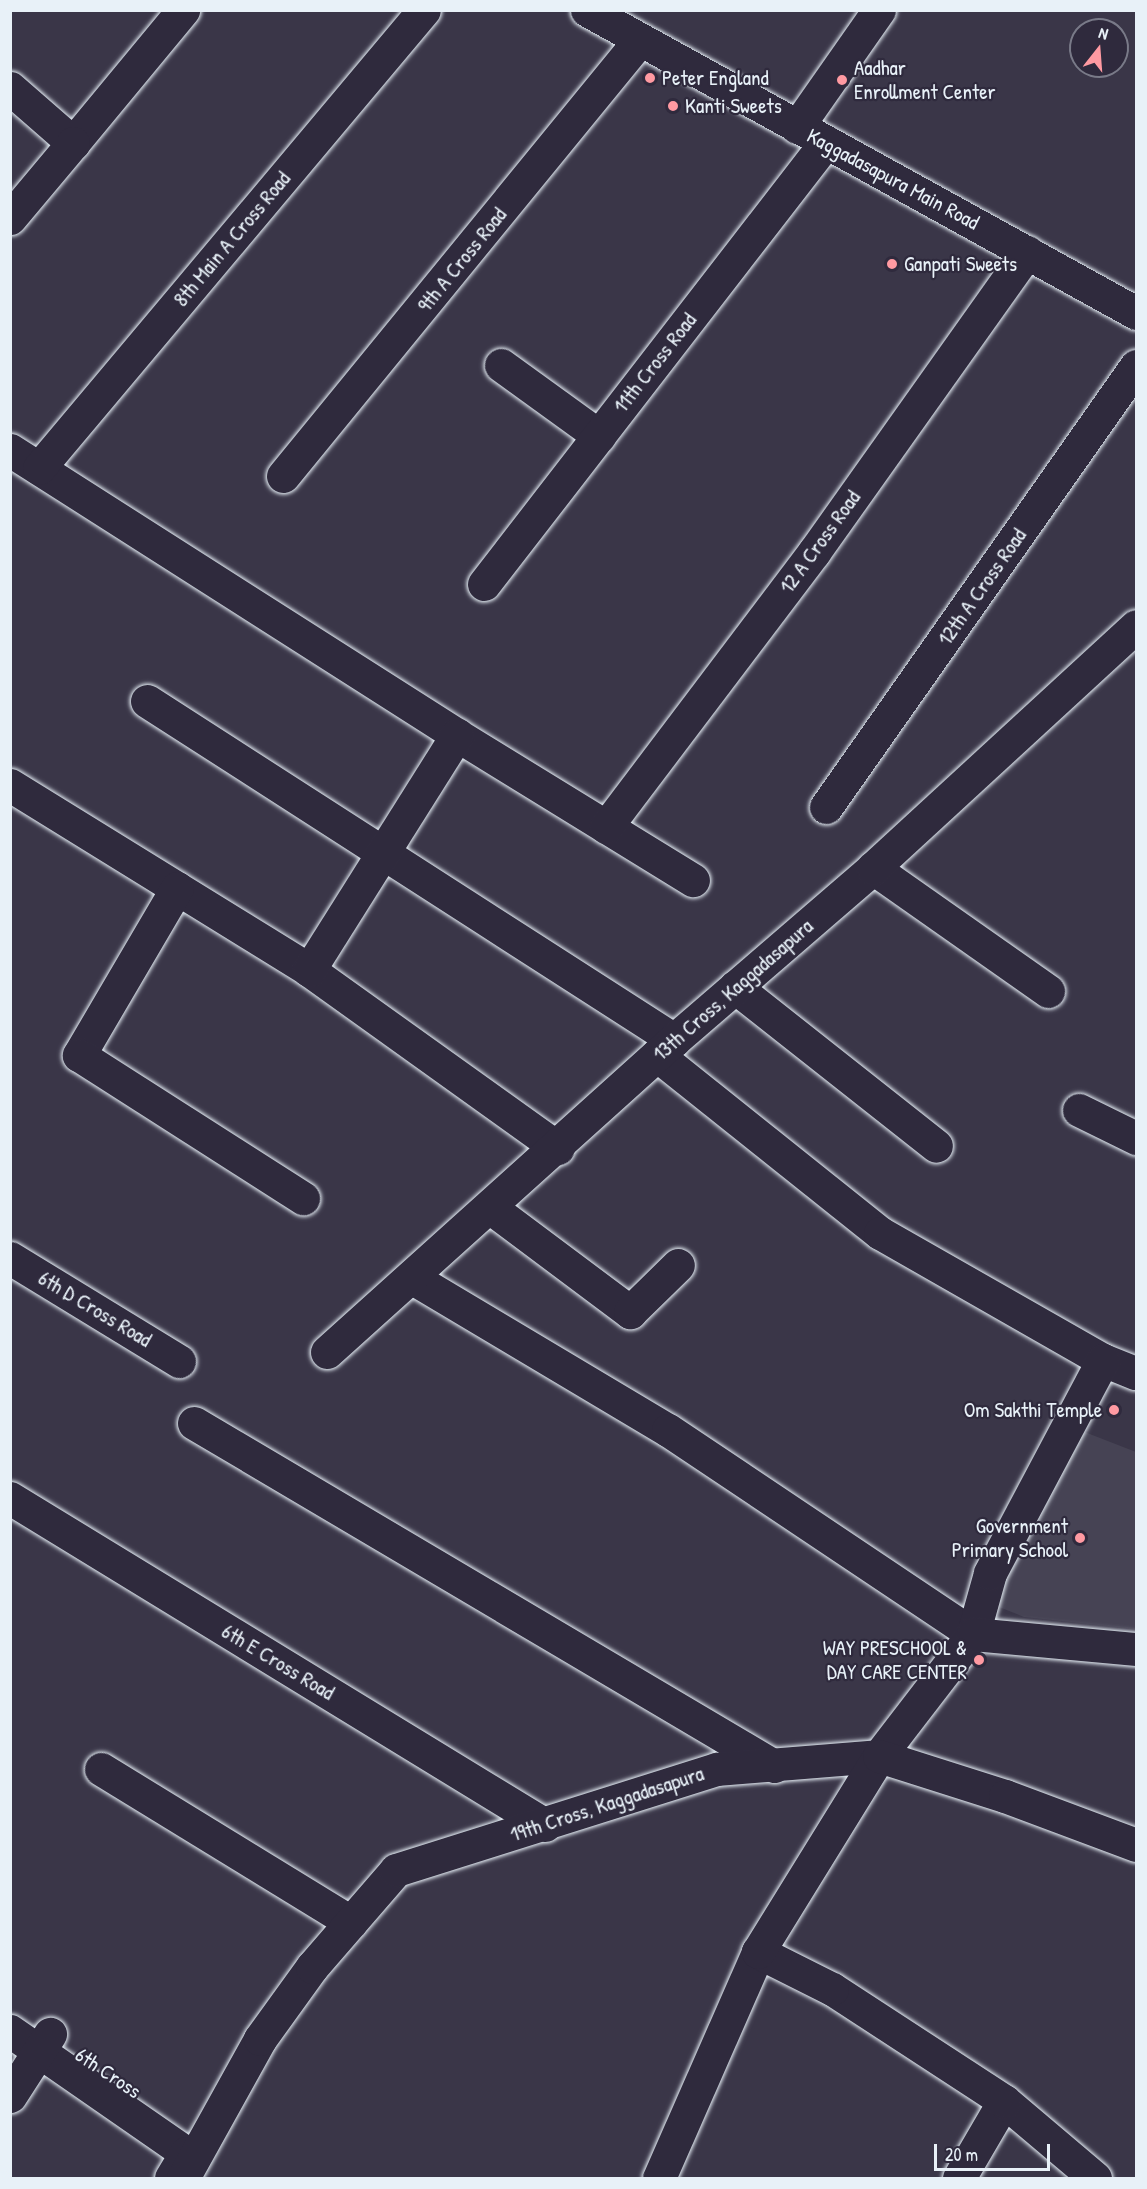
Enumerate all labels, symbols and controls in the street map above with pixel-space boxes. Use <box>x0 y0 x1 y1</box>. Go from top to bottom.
north arrow <box>1069 18 1129 78</box>
text: N <box>1096 21 1111 44</box>
place label: Aadhar Enrollment Center <box>854 55 996 105</box>
place label: Peter England <box>662 65 769 91</box>
marker: Peter England <box>643 71 657 85</box>
marker: Aadhar Enrollment Center <box>835 73 849 87</box>
place label: Kanti Sweets <box>685 93 782 119</box>
marker: Kanti Sweets <box>666 99 680 113</box>
street label: Kaggadasapura Main Road <box>803 123 983 235</box>
street label: 8th Main A Cross Road <box>168 166 296 312</box>
street label: 9th A Cross Road <box>412 203 512 317</box>
place label: Ganpati Sweets <box>904 251 1017 277</box>
marker: Ganpati Sweets <box>885 257 899 271</box>
street label: 11th Cross Road <box>608 308 702 418</box>
street label: 12 A Cross Road <box>774 486 866 598</box>
street label: 12th A Cross Road <box>932 524 1032 650</box>
street label: 13th Cross, Kaggadasapura <box>648 914 818 1066</box>
street label: 6th D Cross Road <box>34 1265 156 1353</box>
place label: Om Sakthi Temple <box>964 1397 1102 1423</box>
marker: Om Sakthi Temple <box>1107 1403 1121 1417</box>
place label: Government Primary School <box>952 1513 1068 1563</box>
marker: Government Primary School <box>1073 1531 1087 1545</box>
street label: 6th E Cross Road <box>217 1619 339 1705</box>
place label: WAY PRESCHOOL & DAY CARE CENTER <box>823 1635 967 1685</box>
marker: WAY PRESCHOOL & DAY CARE CENTER <box>972 1653 986 1667</box>
street label: 19th Cross, Kaggadasapura <box>507 1761 707 1847</box>
street label: 6th Cross <box>70 2042 146 2104</box>
scale bar <box>937 2132 1052 2170</box>
text: 20 m <box>945 2142 978 2167</box>

